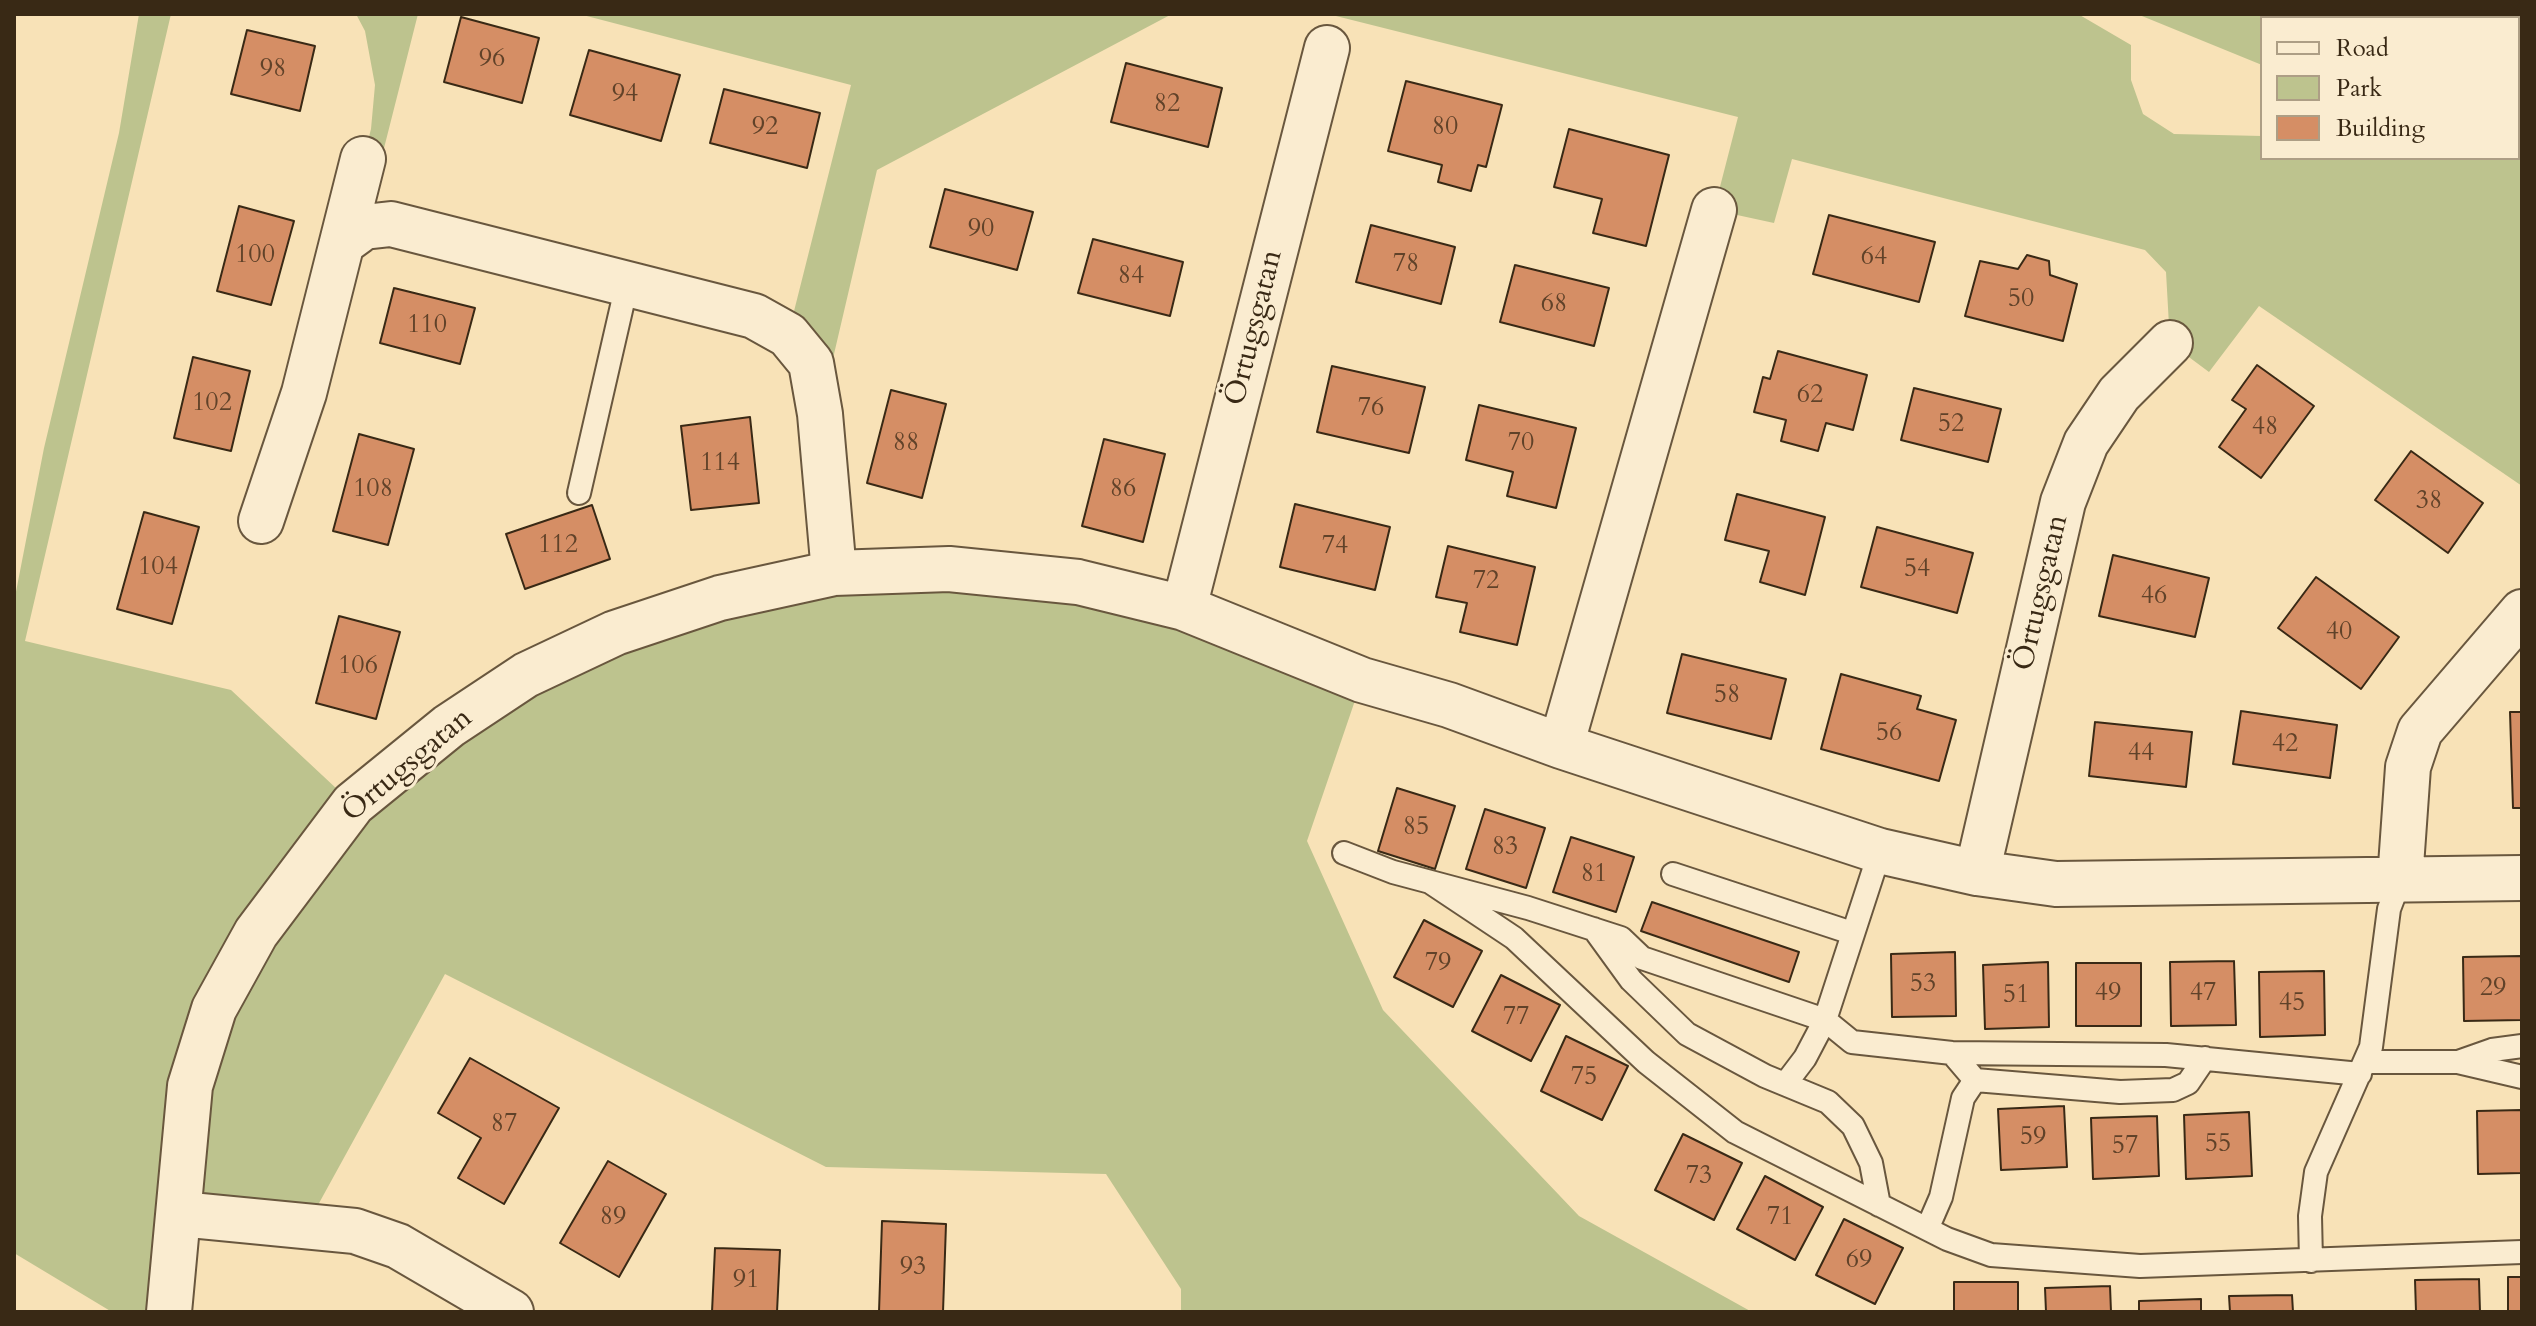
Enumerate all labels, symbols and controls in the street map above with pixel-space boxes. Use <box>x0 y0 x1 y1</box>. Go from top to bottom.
legend <box>2260 16 2520 160</box>
text: Road <box>2336 32 2389 65</box>
house number: 96 <box>479 44 505 76</box>
house number: 98 <box>260 54 286 86</box>
text: Park <box>2336 72 2382 105</box>
house number: 94 <box>612 79 638 111</box>
house number: 82 <box>1154 89 1180 121</box>
house number: 92 <box>752 112 778 144</box>
house number: 80 <box>1432 112 1458 144</box>
text: Building <box>2336 112 2425 145</box>
house number: 90 <box>968 214 994 246</box>
house number: 100 <box>235 240 275 272</box>
house number: 64 <box>1861 242 1887 274</box>
street label: Örtugsgatan <box>1218 247 1292 409</box>
house number: 78 <box>1393 249 1419 281</box>
house number: 84 <box>1118 261 1144 293</box>
house number: 50 <box>2008 284 2034 316</box>
house number: 68 <box>1541 289 1567 321</box>
house number: 110 <box>407 310 447 342</box>
house number: 62 <box>1797 380 1823 412</box>
house number: 102 <box>192 388 232 420</box>
house number: 76 <box>1358 393 1384 425</box>
house number: 52 <box>1938 409 1964 441</box>
house number: 48 <box>2252 412 2278 444</box>
house number: 88 <box>893 428 919 460</box>
house number: 70 <box>1508 428 1534 460</box>
house number: 114 <box>700 448 740 480</box>
house number: 108 <box>353 474 393 506</box>
house number: 86 <box>1110 474 1136 506</box>
house number: 38 <box>2416 486 2442 518</box>
street label: Örtugsgatan <box>2007 512 2077 674</box>
house number: 112 <box>538 530 578 562</box>
house number: 74 <box>1322 531 1348 563</box>
house number: 104 <box>138 552 178 584</box>
house number: 54 <box>1904 554 1930 586</box>
house number: 72 <box>1473 566 1499 598</box>
house number: 46 <box>2141 581 2167 613</box>
house number: 40 <box>2326 617 2352 649</box>
house number: 106 <box>338 651 378 683</box>
house number: 58 <box>1714 680 1740 712</box>
street label: Örtugsgatan <box>336 701 480 831</box>
house number: 56 <box>1876 718 1902 750</box>
house number: 42 <box>2272 729 2298 761</box>
house number: 44 <box>2128 738 2154 770</box>
house number: 85 <box>1403 812 1429 844</box>
house number: 83 <box>1492 832 1518 864</box>
house number: 81 <box>1581 859 1607 891</box>
house number: 79 <box>1425 948 1451 980</box>
house number: 53 <box>1910 969 1936 1001</box>
house number: 29 <box>2480 973 2506 1005</box>
house number: 49 <box>2095 978 2121 1010</box>
house number: 47 <box>2190 978 2216 1010</box>
house number: 51 <box>2003 980 2029 1012</box>
house number: 45 <box>2279 988 2305 1020</box>
house number: 77 <box>1503 1002 1529 1034</box>
house number: 75 <box>1571 1062 1597 1094</box>
house number: 87 <box>491 1109 517 1141</box>
house number: 59 <box>2020 1122 2046 1154</box>
house number: 55 <box>2205 1129 2231 1161</box>
house number: 57 <box>2112 1131 2138 1163</box>
house number: 73 <box>1686 1161 1712 1193</box>
house number: 89 <box>600 1202 626 1234</box>
house number: 71 <box>1767 1202 1793 1234</box>
house number: 69 <box>1846 1245 1872 1277</box>
house number: 93 <box>900 1252 926 1284</box>
house number: 91 <box>733 1265 759 1297</box>

